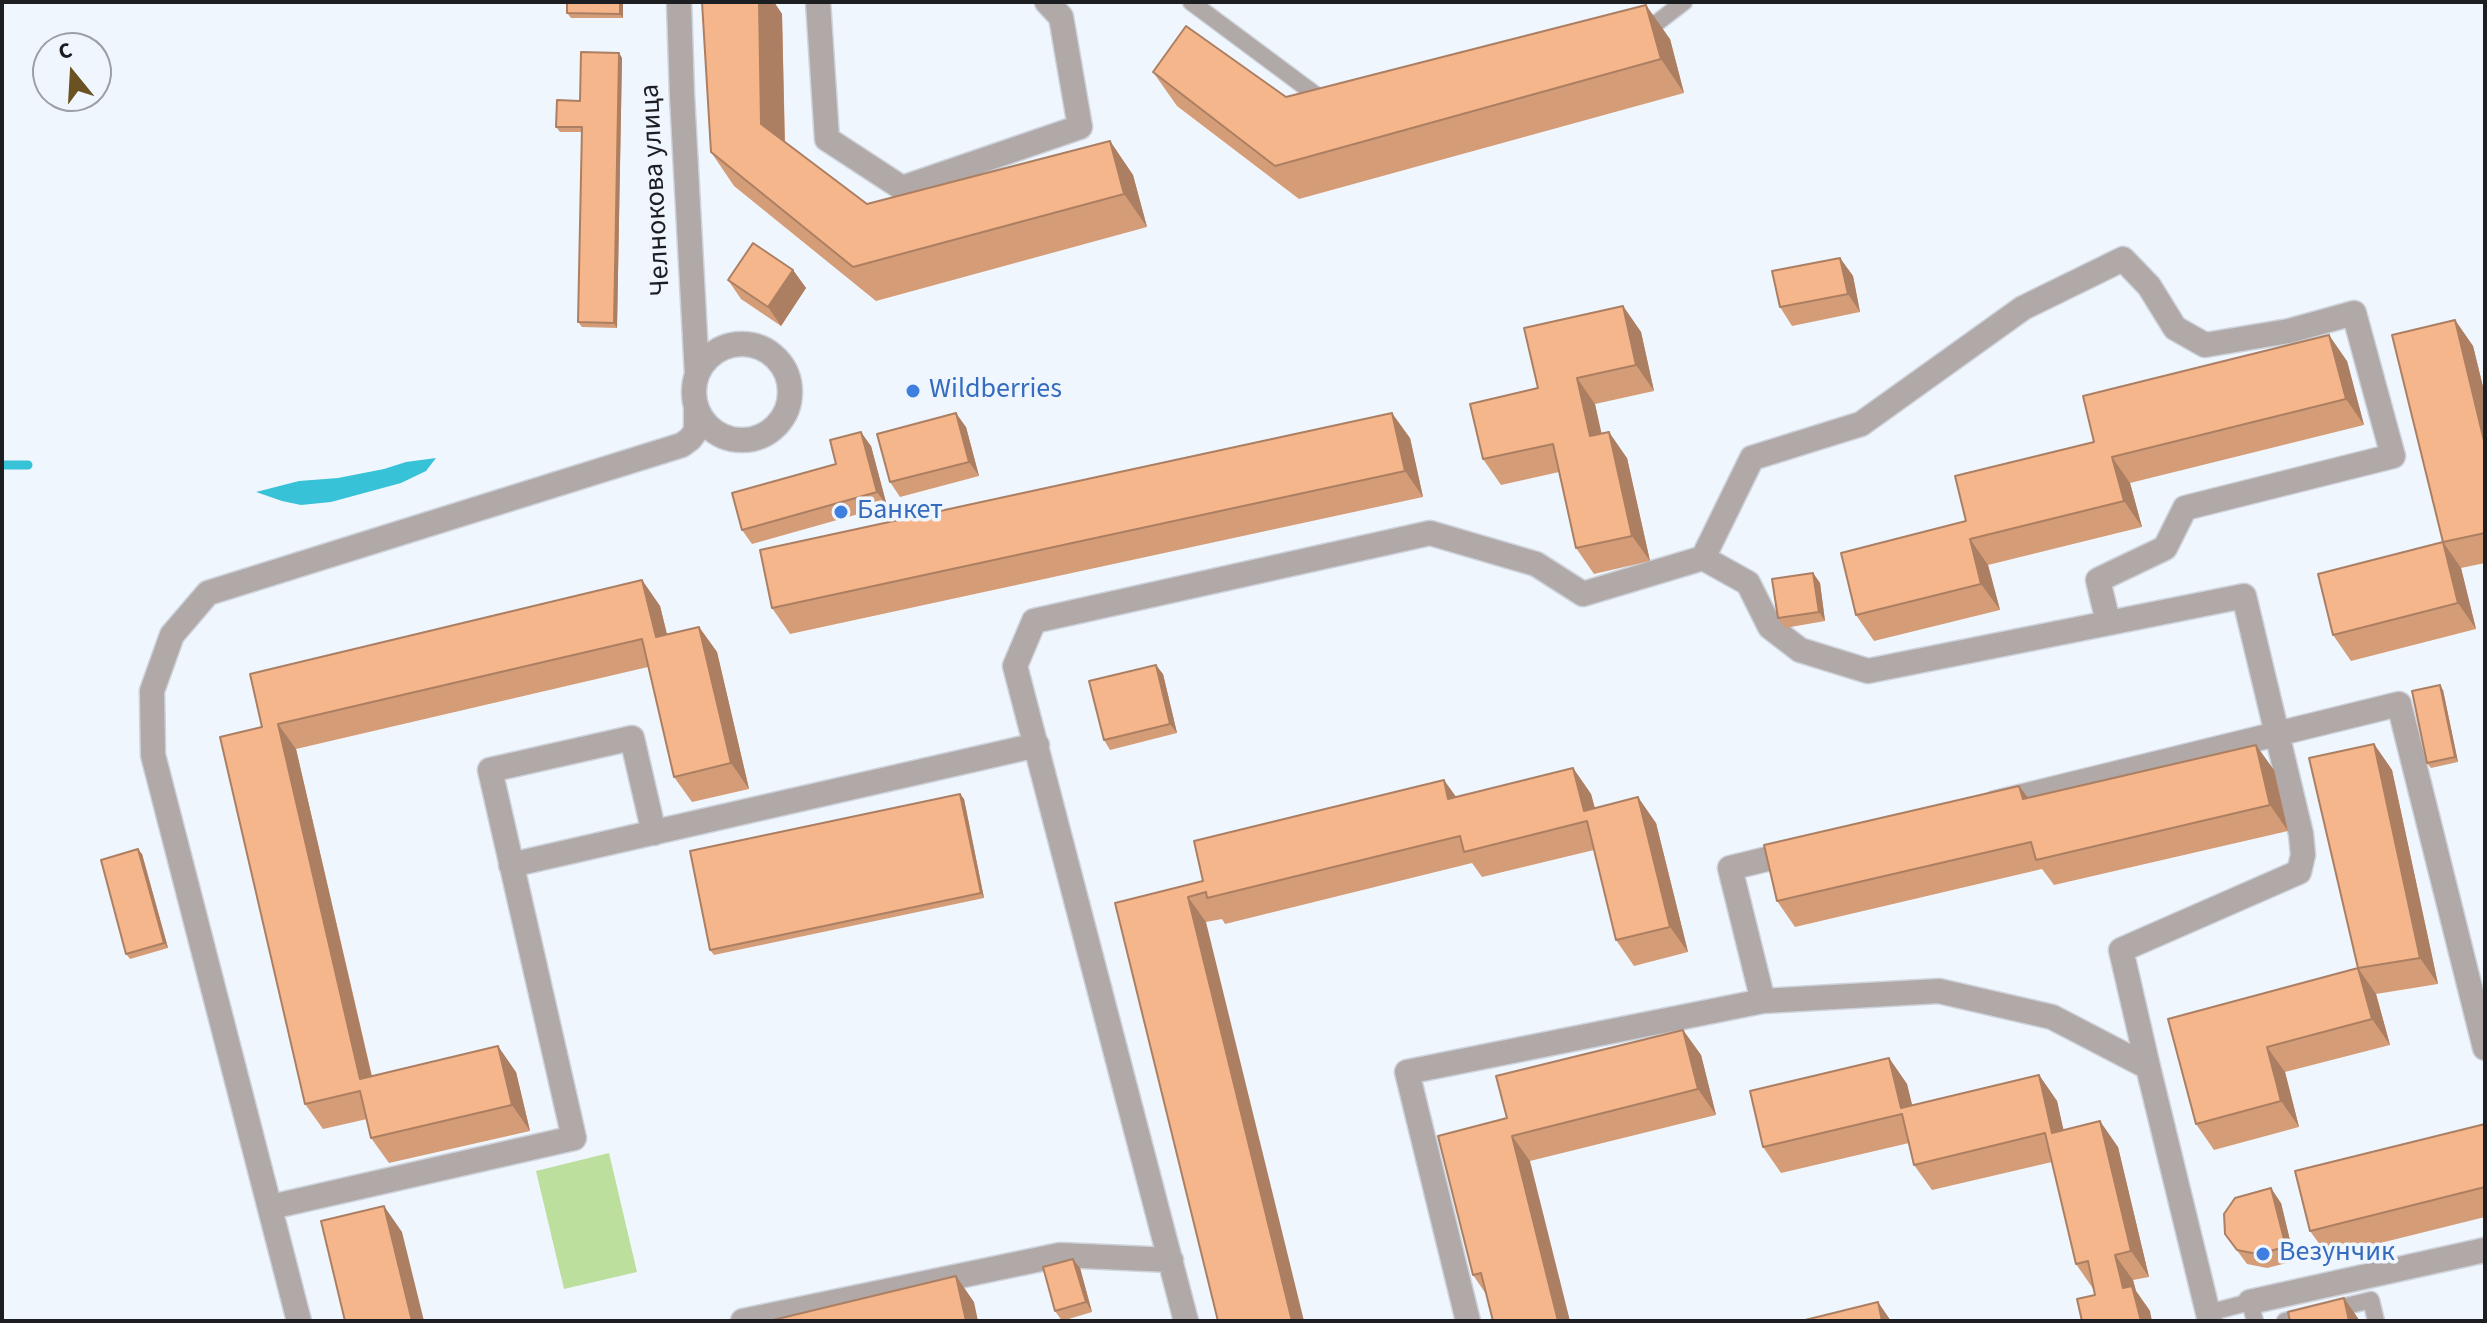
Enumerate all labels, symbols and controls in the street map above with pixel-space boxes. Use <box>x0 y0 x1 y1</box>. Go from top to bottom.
north arrow <box>32 32 112 112</box>
text: С <box>54 34 76 68</box>
street label: Челнокова улица <box>635 83 679 297</box>
place label: Wildberries <box>929 374 1062 408</box>
marker: Wildberries <box>904 382 922 400</box>
place label: Банкет <box>857 495 943 529</box>
marker: Банкет <box>832 503 850 521</box>
place label: Везунчик <box>2279 1237 2395 1271</box>
marker: Везунчик <box>2254 1245 2272 1263</box>

